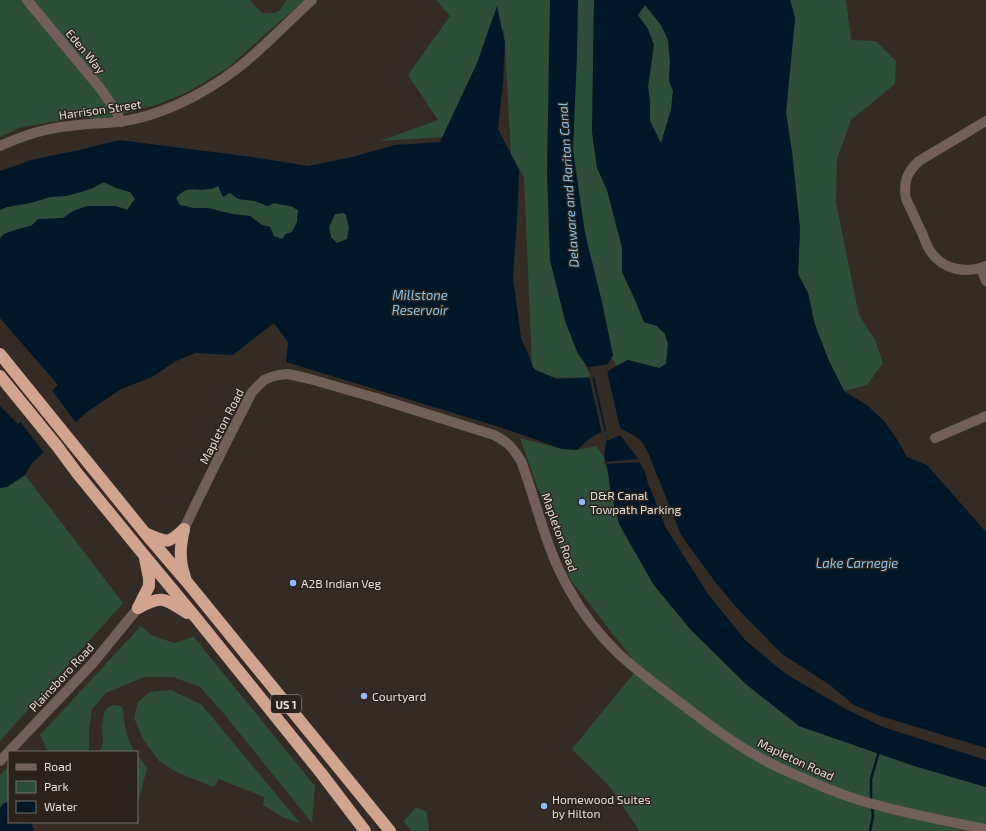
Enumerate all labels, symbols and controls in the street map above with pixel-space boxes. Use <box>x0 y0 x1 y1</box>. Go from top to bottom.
street label: Eden Way <box>63 26 109 77</box>
street label: Harrison Street <box>58 96 143 122</box>
water label: Delaware and Raritan Canal <box>554 102 582 268</box>
water label: Millstone Reservoir <box>392 287 449 318</box>
street label: Mapleton Road <box>196 386 246 466</box>
place label: D&R Canal Towpath Parking <box>590 488 682 516</box>
street label: Mapleton Road <box>539 491 581 573</box>
marker: D&R Canal Towpath Parking <box>577 497 587 507</box>
water label: Lake Carnegie <box>816 555 898 571</box>
place label: A2B Indian Veg <box>301 576 382 590</box>
marker: A2B Indian Veg <box>288 578 298 588</box>
street label: Plainsboro Road <box>26 640 96 714</box>
place label: Courtyard <box>372 689 426 703</box>
marker: Courtyard <box>359 691 369 701</box>
road number: US 1 <box>271 695 301 713</box>
street label: Mapleton Road <box>756 735 836 783</box>
legend <box>8 751 138 823</box>
text: Road <box>44 759 72 773</box>
text: Park <box>44 779 69 793</box>
place label: Homewood Suites by Hilton <box>552 792 651 820</box>
text: Water <box>44 799 78 813</box>
marker: Homewood Suites by Hilton <box>539 801 549 811</box>

